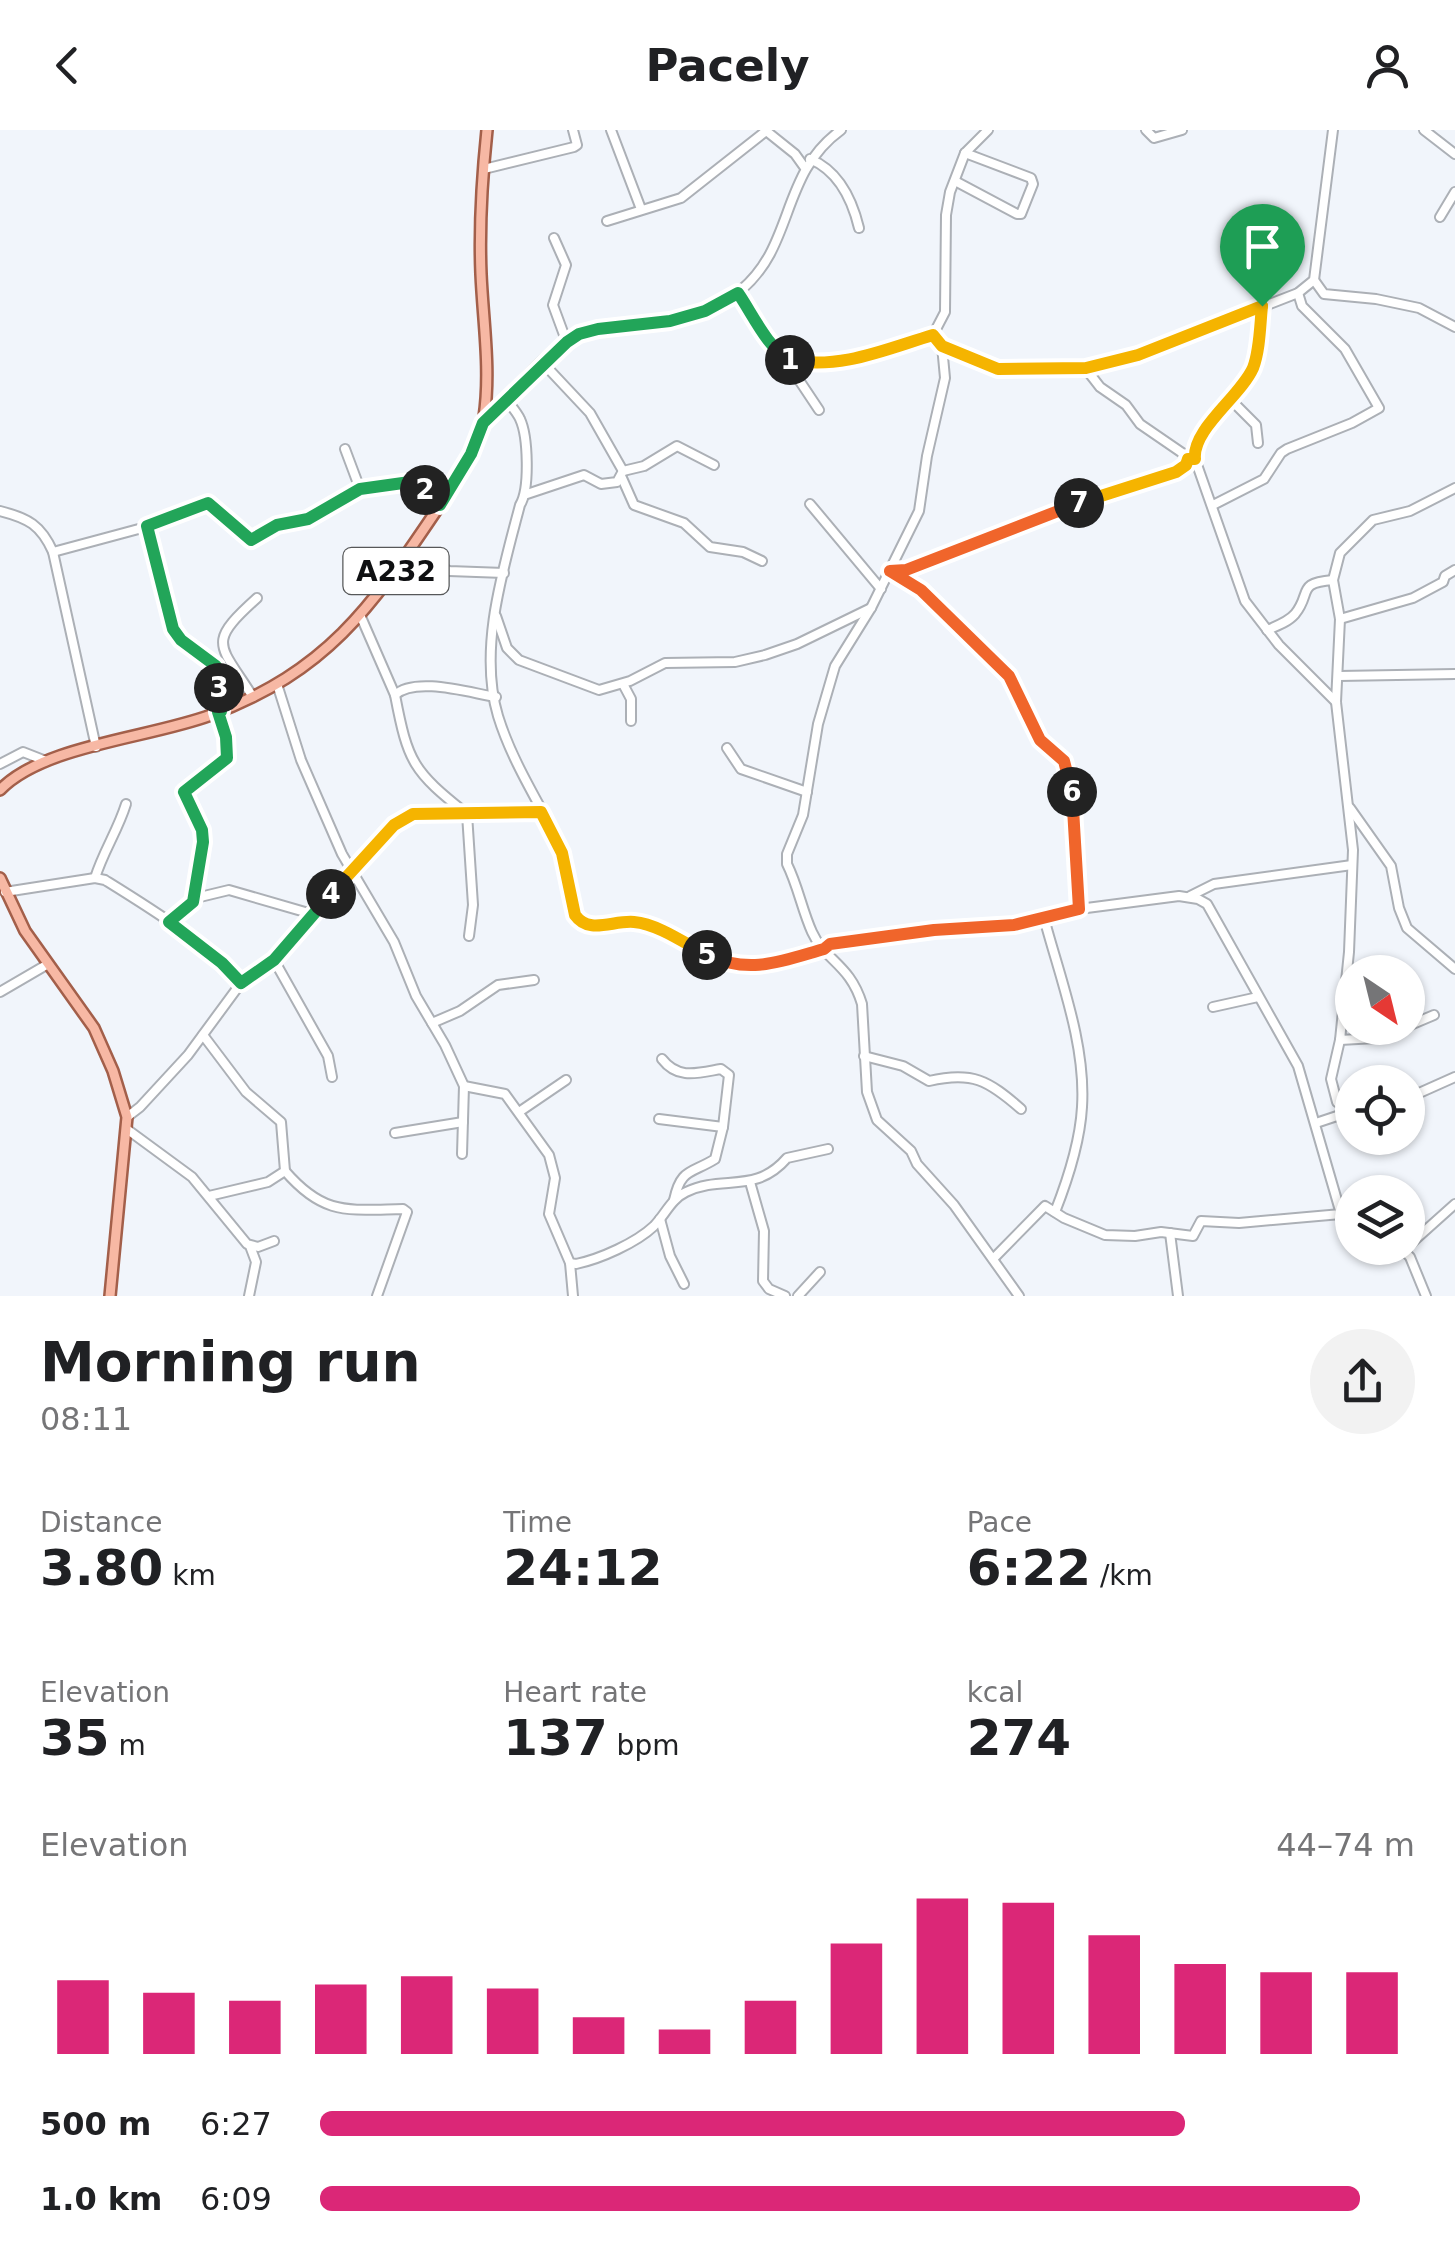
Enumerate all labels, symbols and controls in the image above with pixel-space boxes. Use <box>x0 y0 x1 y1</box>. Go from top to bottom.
icon: back <box>40 38 95 93</box>
icon: person <box>1360 38 1415 93</box>
text: Pacely <box>645 39 810 92</box>
pin <box>1220 204 1305 307</box>
icon: arrive <box>1235 219 1290 274</box>
pin: 1 <box>765 335 815 385</box>
text: 1 <box>780 343 800 376</box>
pin: 2 <box>400 465 450 515</box>
text: 2 <box>415 473 435 506</box>
pin: 7 <box>1054 478 1104 528</box>
text: 7 <box>1069 486 1089 519</box>
road number: A232 <box>344 548 448 594</box>
pin: 3 <box>194 663 244 713</box>
text: 3 <box>209 671 229 704</box>
pin: 6 <box>1047 767 1097 817</box>
text: 6 <box>1062 775 1082 808</box>
pin: 4 <box>306 869 356 919</box>
text: 4 <box>321 877 341 910</box>
pin: 5 <box>682 930 732 980</box>
text: 5 <box>697 938 717 971</box>
north arrow <box>1335 955 1425 1045</box>
map controls <box>1335 955 1425 1265</box>
button: locate <box>1335 1065 1425 1155</box>
button: layers <box>1335 1175 1425 1265</box>
button: share <box>1310 1329 1415 1434</box>
text: Morning run <box>40 1330 421 1394</box>
text: 08:11 <box>40 1400 132 1438</box>
text: Distance <box>40 1506 162 1539</box>
text: Time <box>503 1506 572 1539</box>
text: Pace <box>967 1506 1032 1539</box>
text: 3.80 <box>40 1539 163 1597</box>
text: 24:12 <box>503 1539 662 1597</box>
text: 6:22 <box>967 1539 1091 1597</box>
text: km <box>163 1559 216 1592</box>
text: /km <box>1091 1559 1153 1592</box>
text: Elevation <box>40 1676 170 1709</box>
text: Heart rate <box>503 1676 647 1709</box>
text: kcal <box>967 1676 1023 1709</box>
text: 35 <box>40 1709 110 1767</box>
text: 137 <box>503 1709 608 1767</box>
text: 274 <box>967 1709 1071 1767</box>
text: m <box>110 1729 146 1762</box>
text: bpm <box>608 1729 679 1762</box>
text: Elevation <box>40 1826 189 1864</box>
text: 44–74 m <box>1276 1826 1415 1864</box>
text: 500 m <box>40 2105 151 2143</box>
text: 6:27 <box>200 2105 272 2143</box>
text: 1.0 km <box>40 2180 162 2218</box>
text: 6:09 <box>200 2180 272 2218</box>

